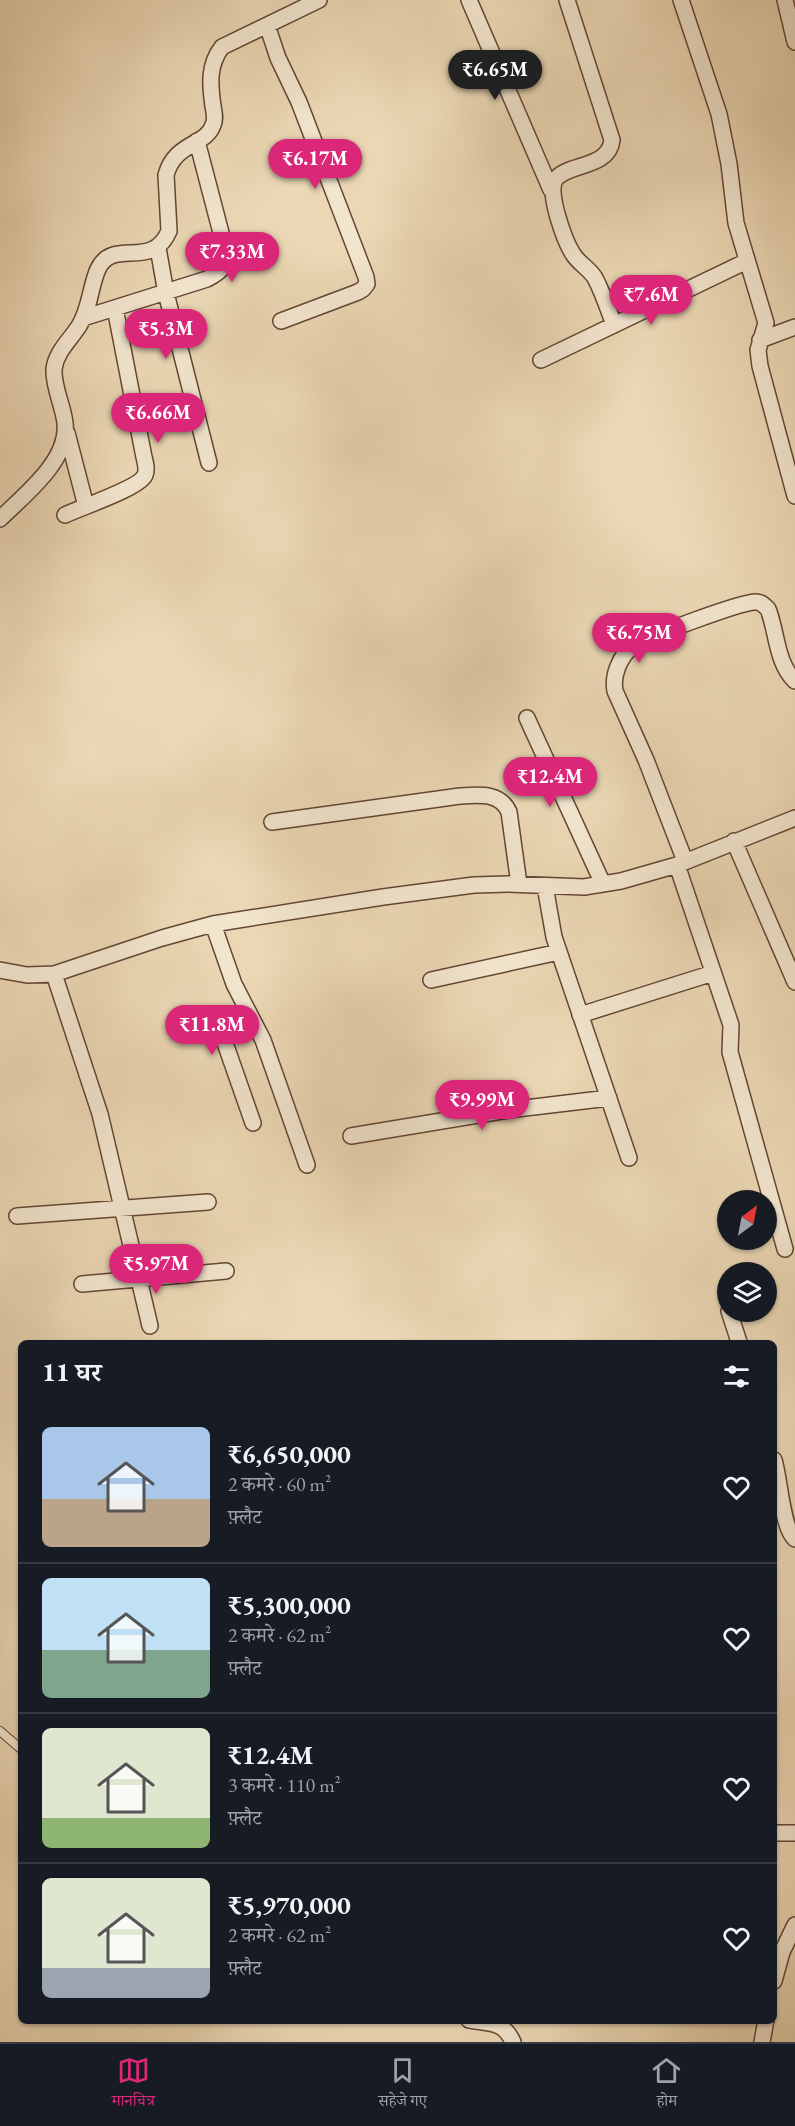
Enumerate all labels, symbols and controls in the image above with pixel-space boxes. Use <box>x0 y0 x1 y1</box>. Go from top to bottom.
pin: ₹6.65M <box>446 50 544 101</box>
text: ₹6.65M <box>462 56 528 82</box>
pin: ₹6.17M <box>266 139 364 190</box>
text: ₹6.17M <box>282 145 348 171</box>
pin: ₹7.33M <box>183 232 281 283</box>
text: ₹7.33M <box>199 238 265 264</box>
pin: ₹7.6M <box>609 275 693 326</box>
text: ₹7.6M <box>624 281 679 307</box>
pin: ₹5.3M <box>124 309 208 360</box>
text: ₹5.3M <box>139 315 194 341</box>
pin: ₹6.66M <box>109 393 207 444</box>
text: ₹6.66M <box>125 399 191 425</box>
pin: ₹6.75M <box>590 613 688 664</box>
text: ₹6.75M <box>606 619 672 645</box>
pin: ₹12.4M <box>501 757 599 808</box>
text: ₹12.4M <box>517 763 583 789</box>
pin: ₹11.8M <box>163 1005 261 1056</box>
text: ₹11.8M <box>179 1011 245 1037</box>
pin: ₹9.99M <box>433 1080 531 1131</box>
text: ₹9.99M <box>449 1086 515 1112</box>
north arrow <box>717 1190 777 1250</box>
map controls <box>717 1190 777 1322</box>
pin: ₹5.97M <box>107 1244 205 1295</box>
text: ₹5.97M <box>123 1250 189 1276</box>
button: layers <box>717 1262 777 1322</box>
text: 11 घर <box>42 1355 102 1389</box>
icon: filters <box>720 1360 753 1393</box>
text: ₹6,650,000 <box>228 1437 351 1471</box>
icon: home <box>90 1451 162 1523</box>
text: 2 कमरे · 60 m² <box>228 1471 331 1497</box>
icon: heart <box>720 1471 753 1504</box>
text: फ़्लैट <box>228 1504 261 1530</box>
text: ₹5,300,000 <box>228 1588 351 1622</box>
icon: home <box>90 1602 162 1674</box>
text: 2 कमरे · 62 m² <box>228 1622 331 1648</box>
icon: heart <box>720 1622 753 1655</box>
text: फ़्लैट <box>228 1655 261 1681</box>
text: ₹12.4M <box>228 1738 313 1772</box>
icon: home <box>90 1752 162 1824</box>
text: 3 कमरे · 110 m² <box>228 1772 341 1798</box>
icon: heart <box>720 1772 753 1805</box>
text: फ़्लैट <box>228 1805 261 1831</box>
text: ₹5,970,000 <box>228 1888 351 1922</box>
icon: home <box>90 1902 162 1974</box>
text: 2 कमरे · 62 m² <box>228 1922 331 1948</box>
icon: heart <box>720 1922 753 1955</box>
text: फ़्लैट <box>228 1955 261 1981</box>
tab: मानचित्र <box>112 2054 155 2116</box>
tab: सहेजे गए <box>378 2054 427 2116</box>
tab: होम <box>650 2054 683 2116</box>

